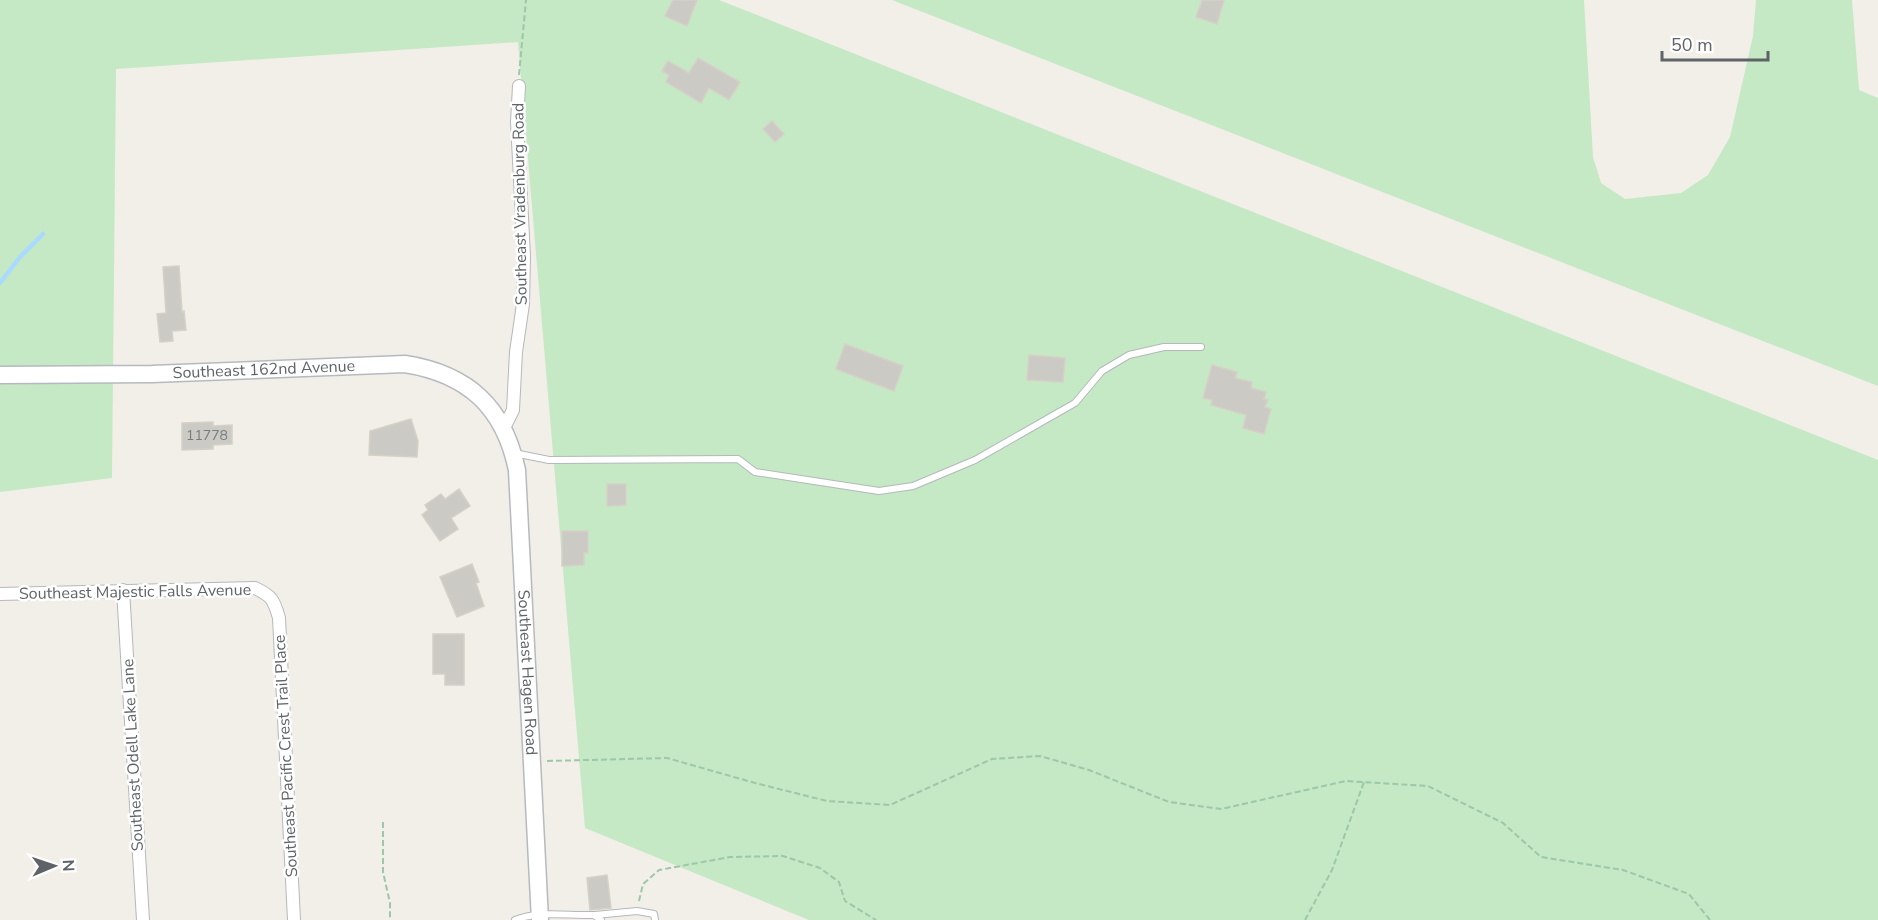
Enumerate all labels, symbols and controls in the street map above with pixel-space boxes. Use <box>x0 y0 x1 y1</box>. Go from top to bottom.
scale bar <box>1662 24 1768 62</box>
text: 50 m <box>1671 33 1713 57</box>
street label: Southeast Vradenburg Road <box>507 103 533 305</box>
street label: Southeast 162nd Avenue <box>172 355 356 384</box>
house number: 11778 <box>186 426 228 445</box>
street label: Southeast Majestic Falls Avenue <box>19 579 251 605</box>
street label: Southeast Hagen Road <box>512 589 543 756</box>
street label: Southeast Pacific Crest Trail Place <box>269 634 303 878</box>
street label: Southeast Odell Lake Lane <box>117 658 149 852</box>
north arrow <box>24 836 84 896</box>
text: N <box>57 859 79 872</box>

